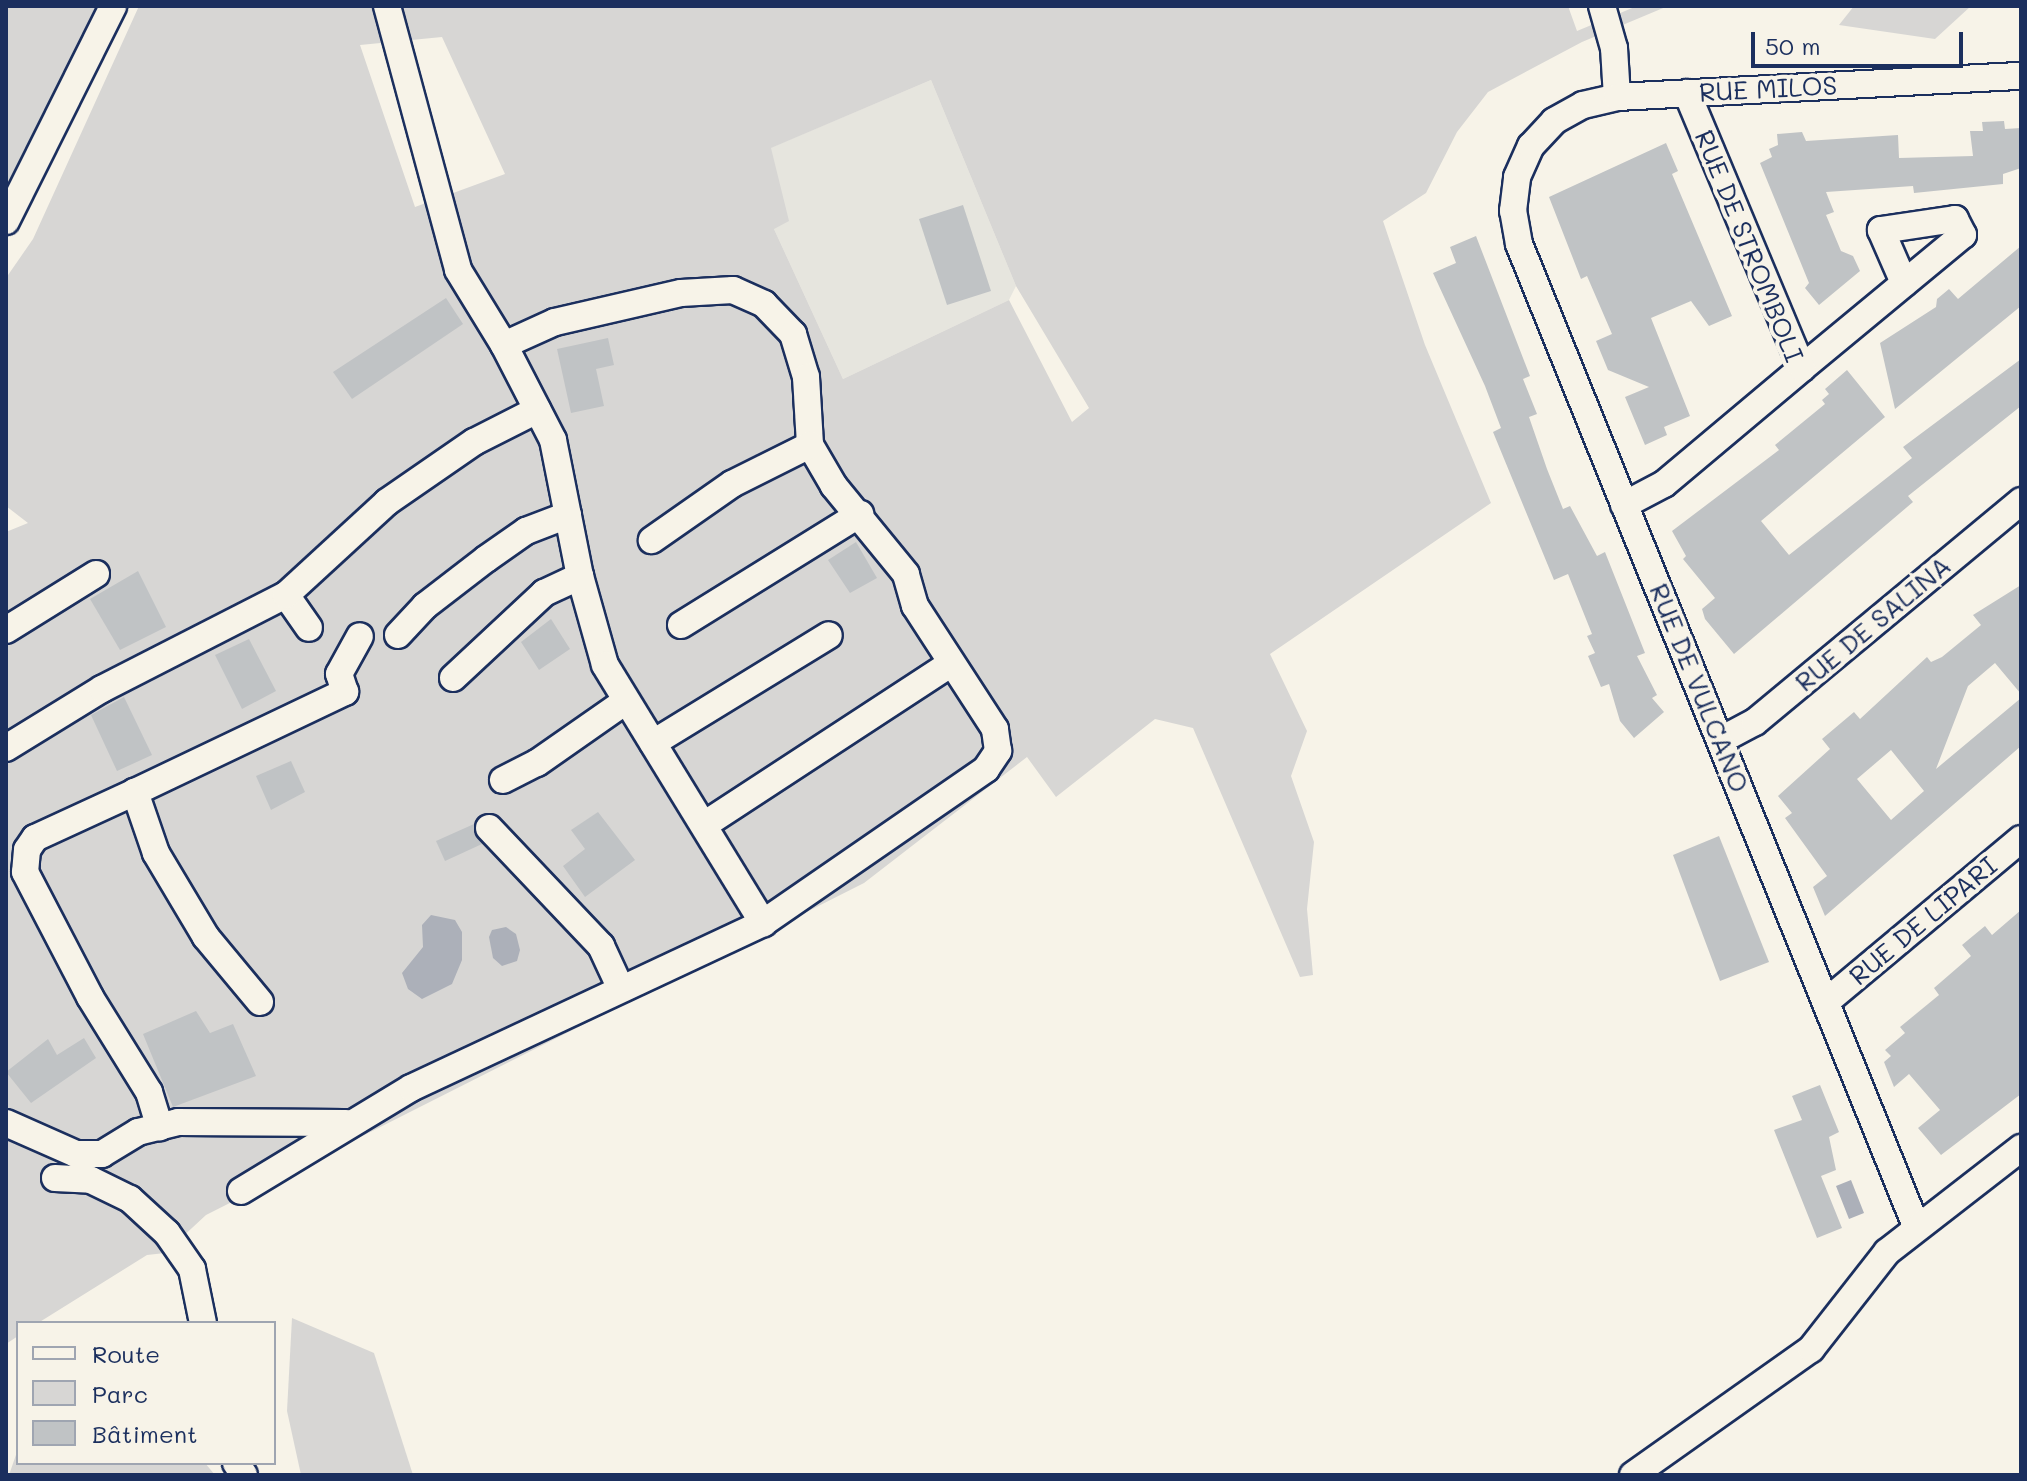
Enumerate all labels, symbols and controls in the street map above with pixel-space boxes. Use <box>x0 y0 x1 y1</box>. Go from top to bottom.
scale bar <box>1755 16 1967 66</box>
text: 50 m <box>1765 30 1821 61</box>
street label: RUE MILOS <box>1698 70 1838 108</box>
street label: RUE DE STROMBOLI <box>1688 126 1810 366</box>
street label: RUE DE SALINA <box>1789 550 1957 698</box>
street label: RUE DE VULCANO <box>1643 579 1755 797</box>
street label: RUE DE LIPARI <box>1843 850 2003 992</box>
legend <box>16 1321 276 1465</box>
text: Route <box>92 1338 160 1369</box>
text: Parc <box>92 1378 148 1409</box>
text: Bâtiment <box>92 1418 198 1449</box>

